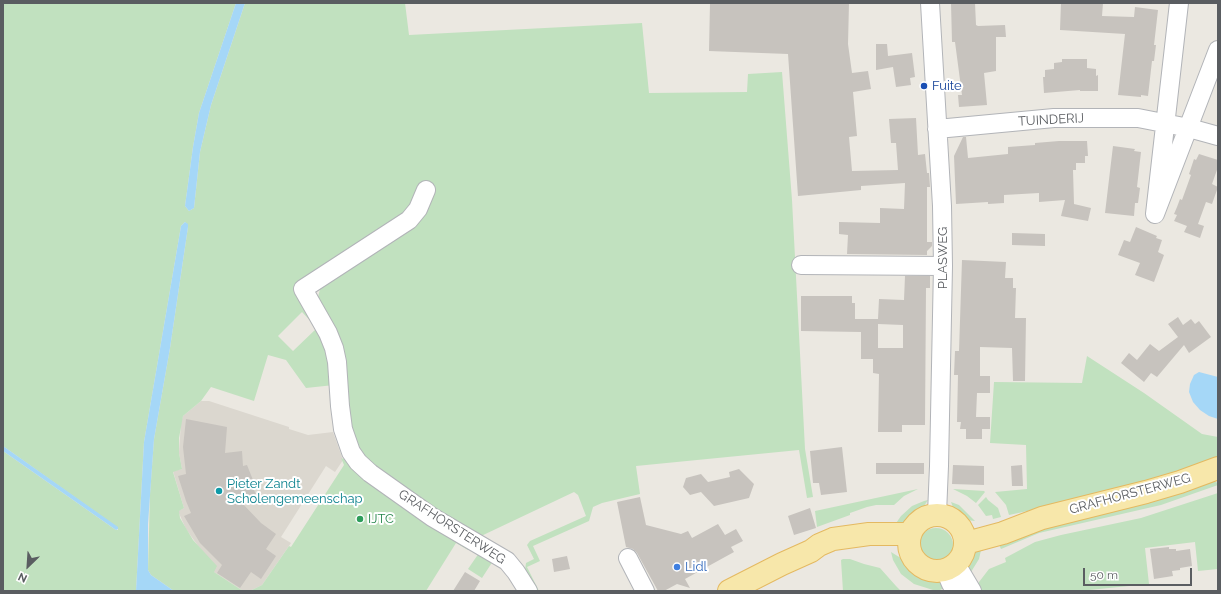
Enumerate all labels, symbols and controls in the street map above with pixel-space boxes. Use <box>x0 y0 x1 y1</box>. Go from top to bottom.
place label: Fuite <box>932 78 962 94</box>
marker: Fuite <box>919 81 929 91</box>
street label: TUINDERIJ <box>1018 110 1084 130</box>
street label: PLASWEG <box>935 227 951 289</box>
street label: GRAFHORSTERWEG <box>1068 470 1192 518</box>
place label: Pieter Zandt Scholengemeenschap <box>227 476 363 507</box>
marker: Pieter Zandt Scholengemeenschap <box>214 486 224 496</box>
street label: GRAFHORSTERWEG <box>395 487 509 567</box>
place label: IJTC <box>368 511 394 527</box>
marker: IJTC <box>355 514 365 524</box>
north arrow <box>8 546 48 586</box>
place label: Lidl <box>685 559 707 575</box>
scale bar <box>1085 560 1194 586</box>
marker: Lidl <box>672 562 682 572</box>
text: 50 m <box>1090 568 1118 582</box>
text: N <box>16 570 29 585</box>

